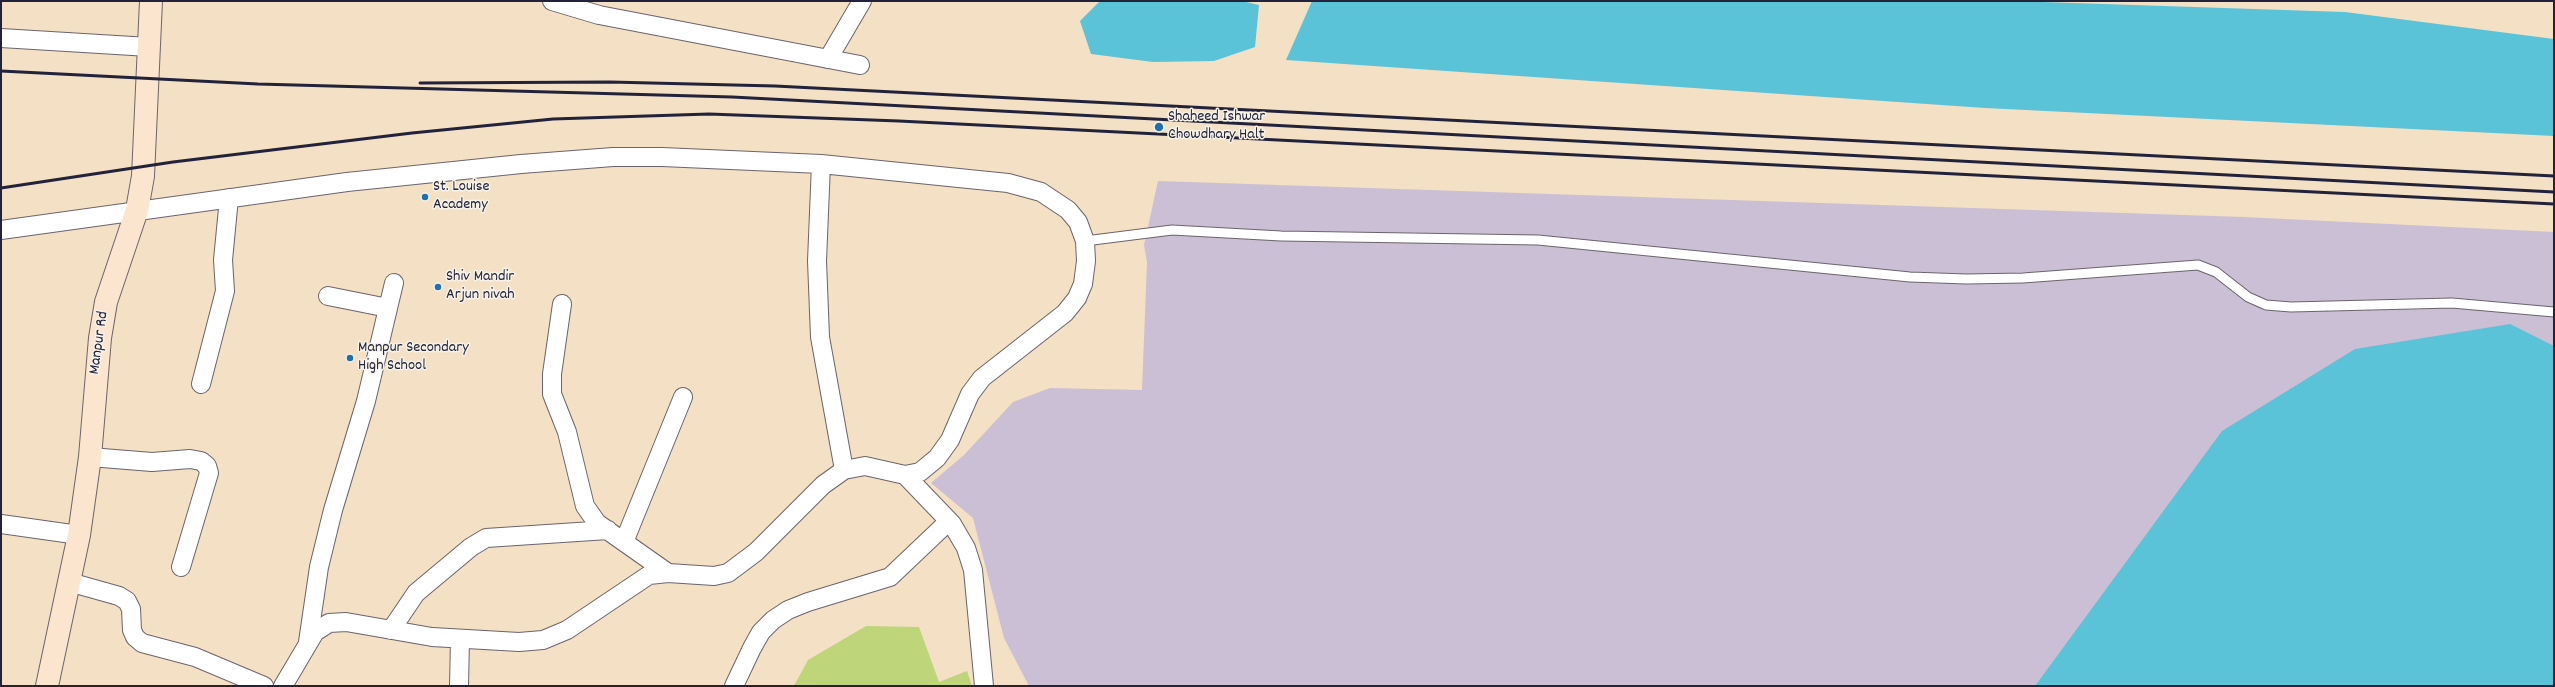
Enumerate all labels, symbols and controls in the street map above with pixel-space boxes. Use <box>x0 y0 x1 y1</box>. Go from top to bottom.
place label: Shaheed Ishwar Chowdhary Halt <box>1168 108 1265 146</box>
marker: Shaheed Ishwar Chowdhary Halt <box>1153 121 1165 133</box>
place label: St. Louise Academy <box>433 178 490 216</box>
marker: St. Louise Academy <box>420 192 430 202</box>
place label: Shiv Mandir Arjun nivah <box>446 268 515 306</box>
marker: Shiv Mandir Arjun nivah <box>433 282 443 292</box>
street label: Manpur Rd <box>86 310 114 376</box>
place label: Manpur Secondary High School <box>358 339 469 377</box>
marker: Manpur Secondary High School <box>345 353 355 363</box>

